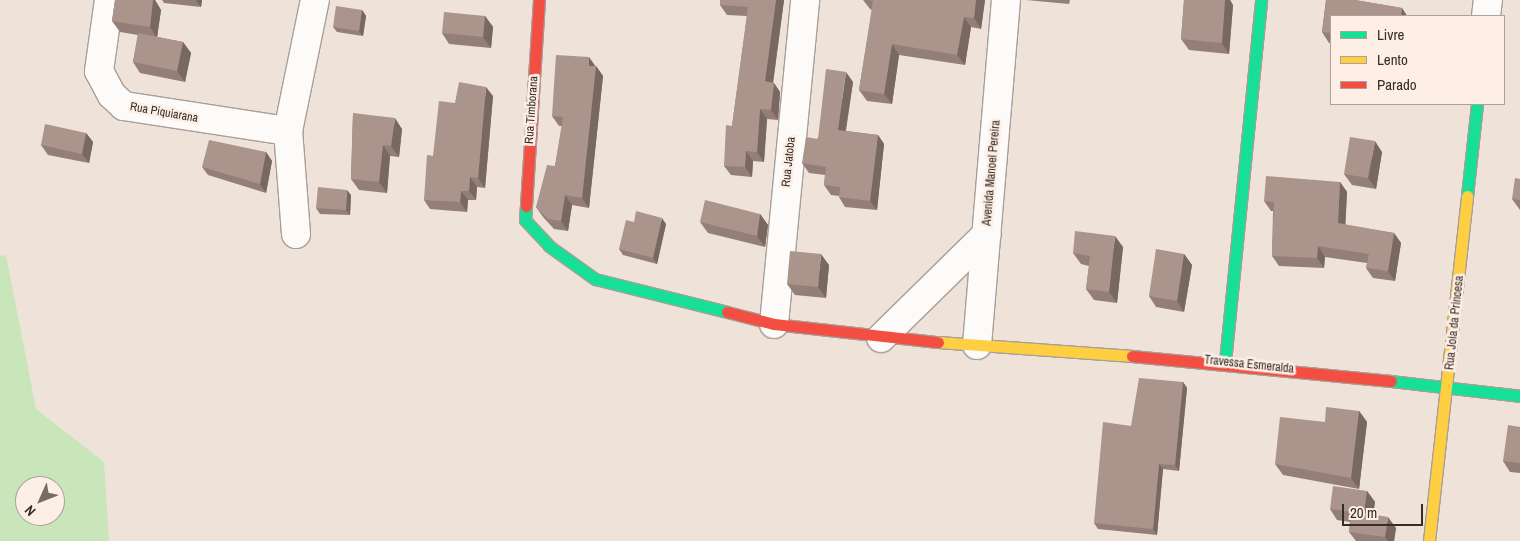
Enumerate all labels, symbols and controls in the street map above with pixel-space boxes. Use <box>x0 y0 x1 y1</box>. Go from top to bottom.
legend <box>1330 15 1505 105</box>
text: Livre <box>1377 24 1404 45</box>
text: Lento <box>1377 49 1408 70</box>
text: Parado <box>1377 74 1417 95</box>
street label: Rua Timborana <box>522 76 542 144</box>
street label: Rua Piquiarana <box>129 100 199 126</box>
street label: Avenida Manoel Pereira <box>980 120 1004 226</box>
street label: Rua Jatoba <box>779 136 799 188</box>
street label: Rua Joia da Princesa <box>1443 275 1467 371</box>
street label: Travessa Esmeralda <box>1204 353 1294 377</box>
north arrow <box>15 476 65 526</box>
scale bar <box>1345 494 1426 526</box>
text: N <box>21 501 39 520</box>
text: 20 m <box>1350 502 1377 523</box>

